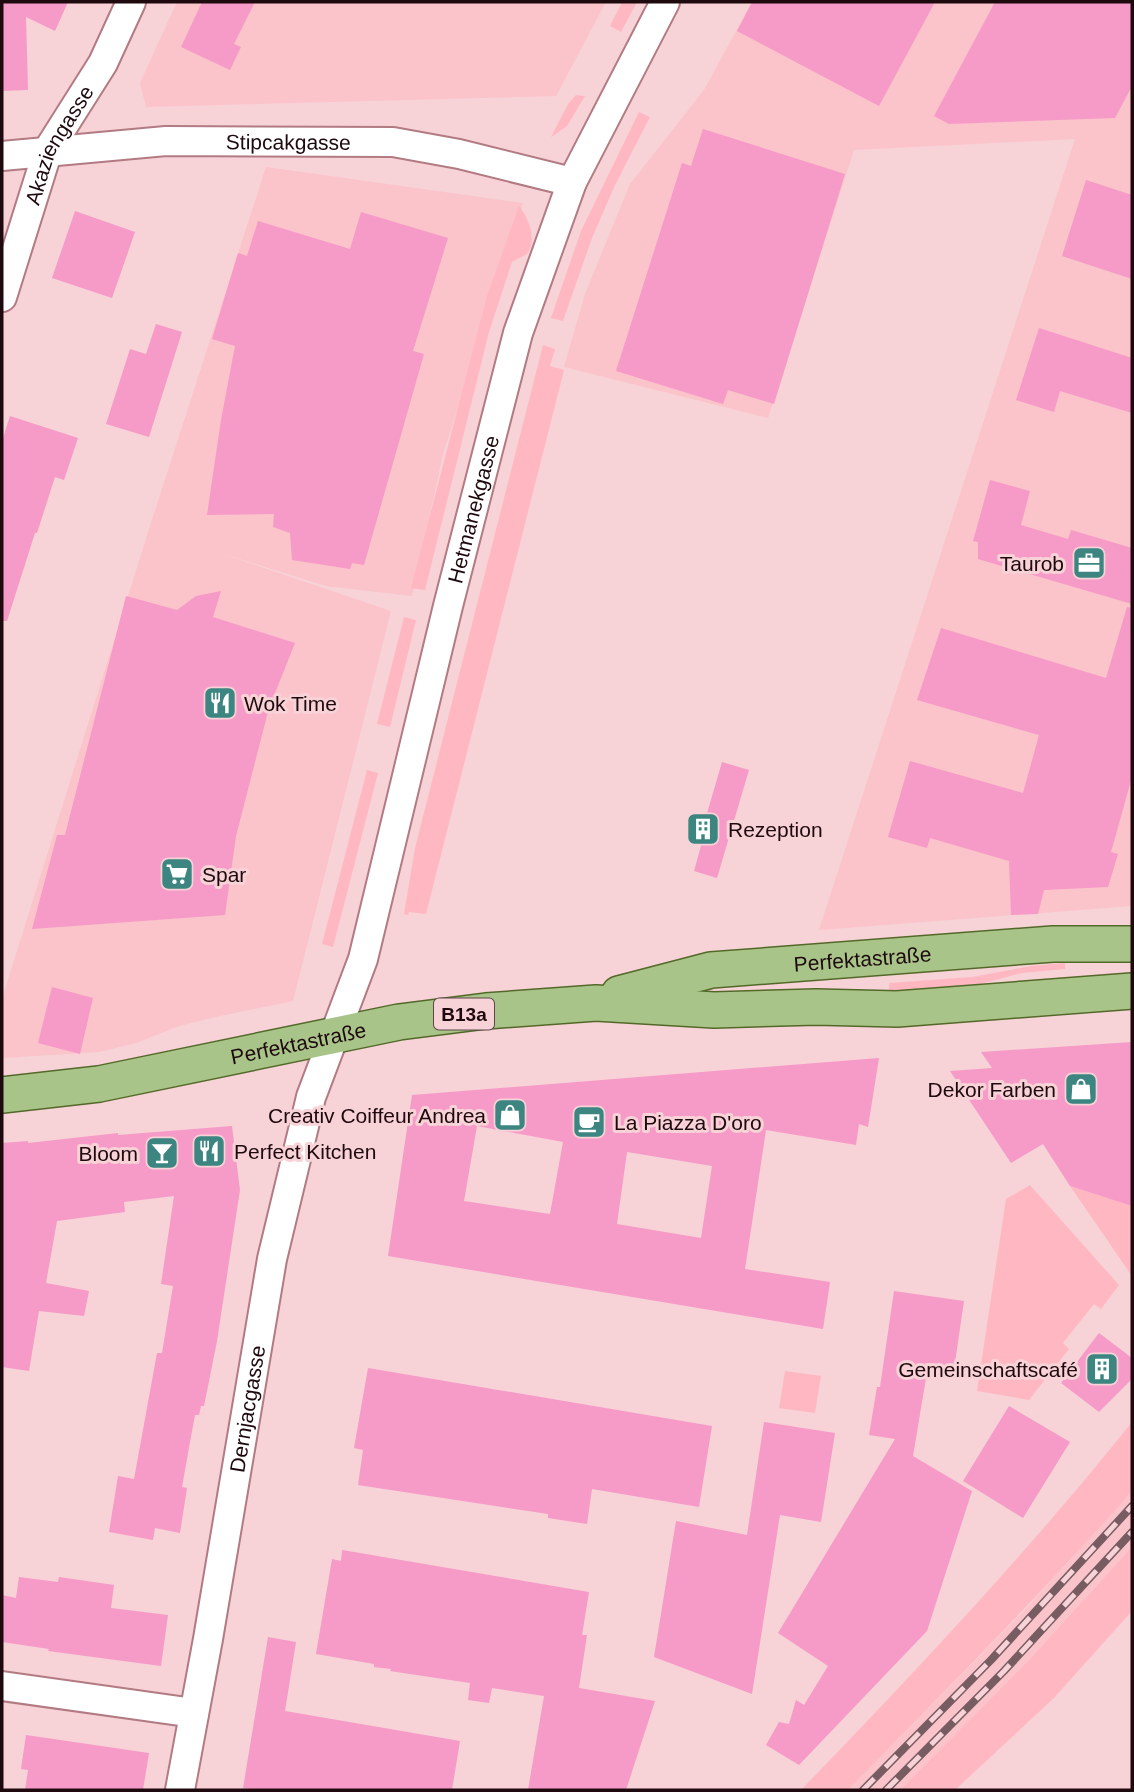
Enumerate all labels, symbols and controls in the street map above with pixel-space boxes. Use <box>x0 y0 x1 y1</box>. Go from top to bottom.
street label: Akaziengasse <box>20 81 97 207</box>
street label: Stipcakgasse <box>226 130 351 153</box>
street label: Hetmanekgasse <box>443 433 503 586</box>
office icon: Taurob <box>1070 544 1108 582</box>
place label: Taurob <box>1000 552 1064 575</box>
restaurant icon: Wok Time <box>201 684 239 722</box>
place label: Wok Time <box>244 692 337 715</box>
building icon: Rezeption <box>684 810 722 848</box>
place label: Rezeption <box>728 818 823 841</box>
supermarket icon: Spar <box>158 855 196 893</box>
place label: Spar <box>202 863 246 886</box>
street label: Perfektastraße <box>793 942 932 975</box>
road number: B13a <box>434 998 494 1030</box>
street label: Perfektastraße <box>228 1018 368 1068</box>
shop icon: Dekor Farben <box>1062 1070 1100 1108</box>
place label: Dekor Farben <box>928 1078 1056 1101</box>
shop icon: Creativ Coiffeur Andrea <box>491 1096 529 1134</box>
cafe icon: La Piazza D'oro <box>570 1103 608 1141</box>
place label: Creativ Coiffeur Andrea <box>268 1104 486 1127</box>
place label: La Piazza D'oro <box>614 1111 762 1134</box>
restaurant icon: Perfect Kitchen <box>190 1132 228 1170</box>
bar icon: Bloom <box>143 1134 181 1172</box>
place label: Perfect Kitchen <box>234 1140 376 1163</box>
place label: Bloom <box>78 1142 138 1165</box>
street label: Dernjacgasse <box>225 1344 269 1474</box>
building icon: Gemeinschaftscafé <box>1083 1350 1121 1388</box>
place label: Gemeinschaftscafé <box>898 1358 1078 1381</box>

